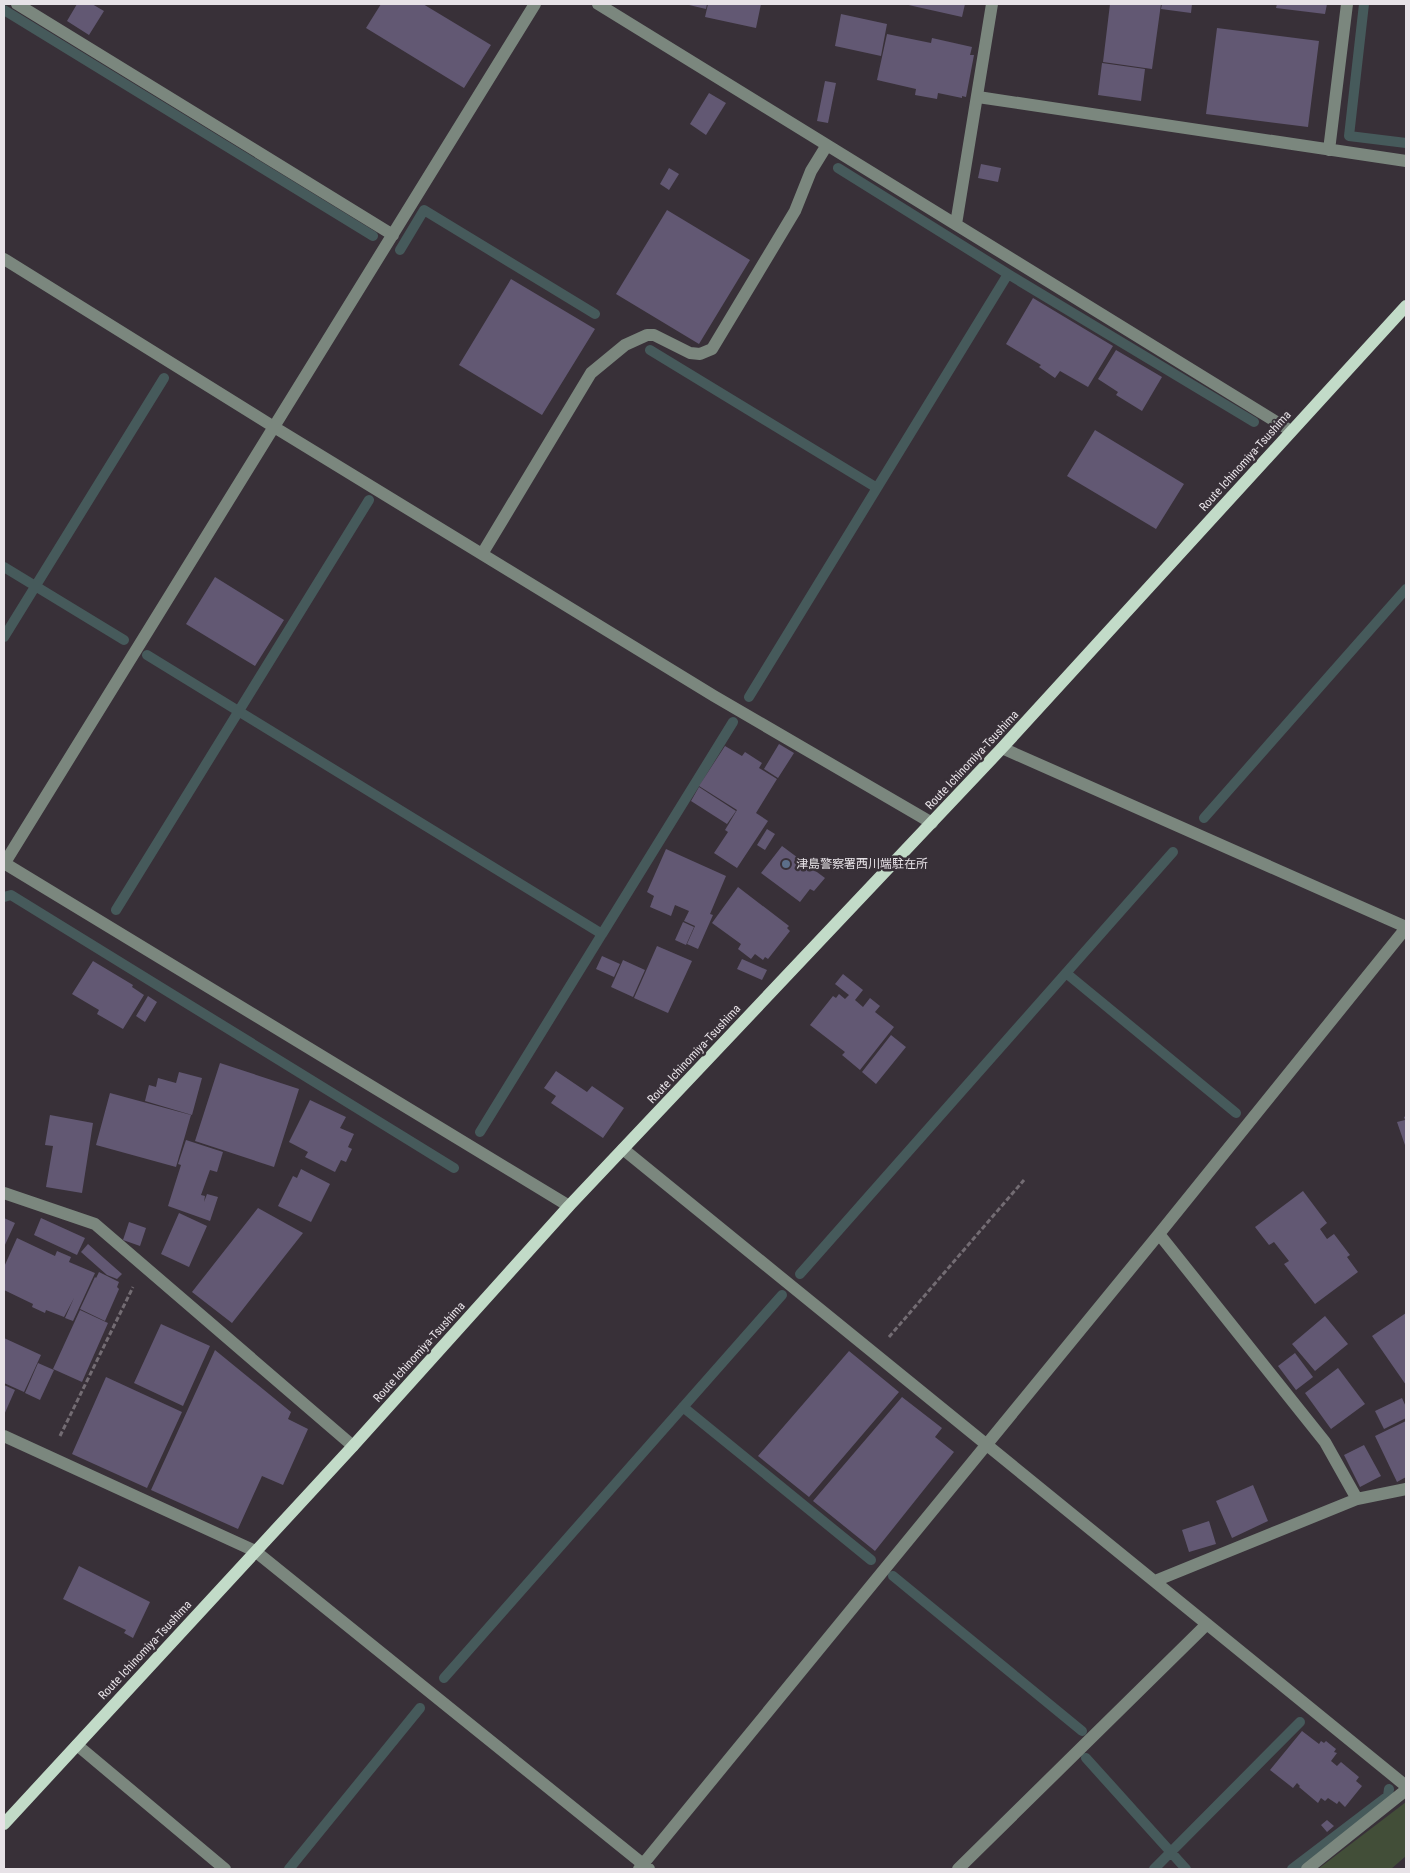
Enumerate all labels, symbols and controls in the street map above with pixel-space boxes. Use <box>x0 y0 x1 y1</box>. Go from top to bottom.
street label: Route Ichinomiya-Tsushima <box>1196 408 1294 514</box>
street label: Route Ichinomiya-Tsushima <box>923 707 1022 812</box>
place label: 津島警察署西川端駐在所 <box>796 857 928 871</box>
marker: 津島警察署西川端駐在所 <box>780 858 792 870</box>
street label: Route Ichinomiya-Tsushima <box>645 1001 744 1106</box>
street label: Route Ichinomiya-Tsushima <box>370 1299 468 1405</box>
street label: Route Ichinomiya-Tsushima <box>96 1597 195 1702</box>

